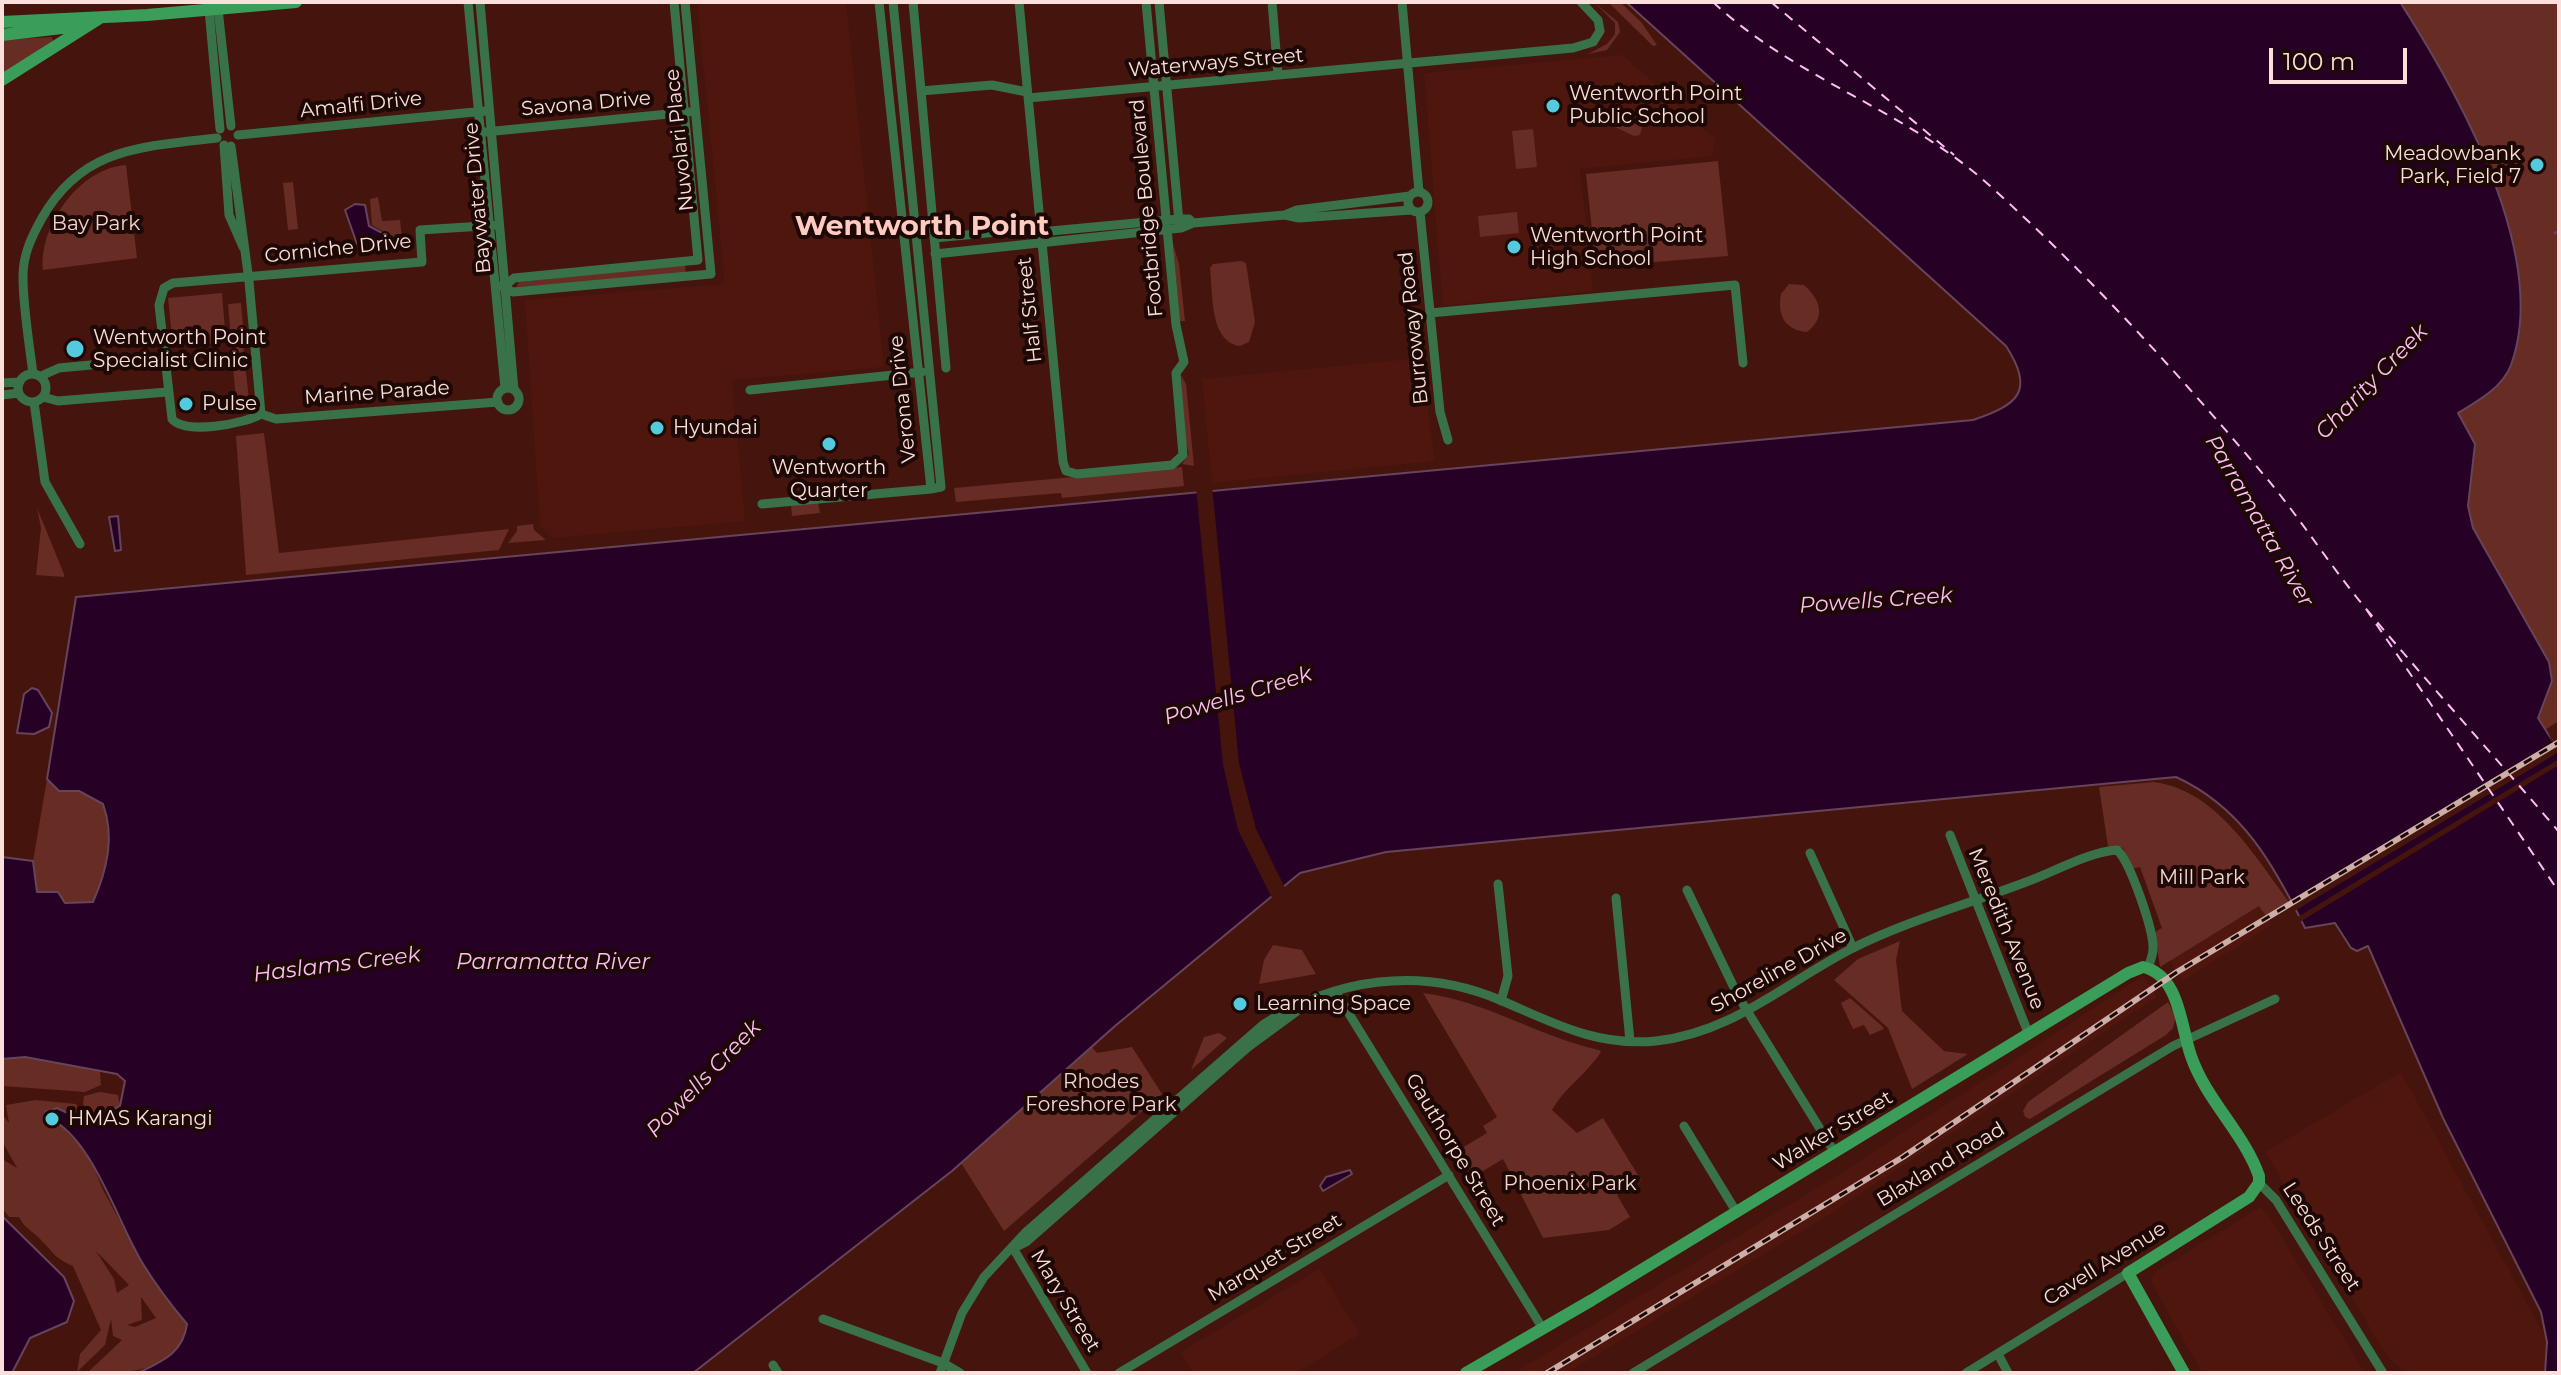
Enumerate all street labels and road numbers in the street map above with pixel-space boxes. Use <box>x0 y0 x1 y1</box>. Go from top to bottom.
street label: Waterways Street <box>1127 43 1305 83</box>
street label: Nuvolari Place <box>661 68 699 212</box>
street label: Savona Drive <box>520 86 652 122</box>
street label: Amalfi Drive <box>299 87 423 123</box>
street label: Footbridge Boulevard <box>1126 98 1168 318</box>
street label: Baywater Drive <box>459 121 497 275</box>
street label: Corniche Drive <box>263 229 413 269</box>
street label: Burroway Road <box>1394 250 1434 406</box>
street label: Half Street <box>1013 256 1047 364</box>
street label: Verona Drive <box>884 334 922 464</box>
street label: Marine Parade <box>304 376 450 410</box>
street label: Meredith Avenue <box>1963 845 2049 1013</box>
street label: Shoreline Drive <box>1707 924 1851 1018</box>
street label: Gauthorpe Street <box>1400 1069 1510 1231</box>
street label: Walker Street <box>1769 1086 1897 1176</box>
street label: Blaxland Road <box>1873 1117 2009 1213</box>
street label: Leeds Street <box>2277 1178 2365 1296</box>
street label: Marquet Street <box>1204 1209 1346 1307</box>
street label: Cavell Avenue <box>2039 1217 2171 1311</box>
street label: Mary Street <box>1025 1245 1105 1357</box>

